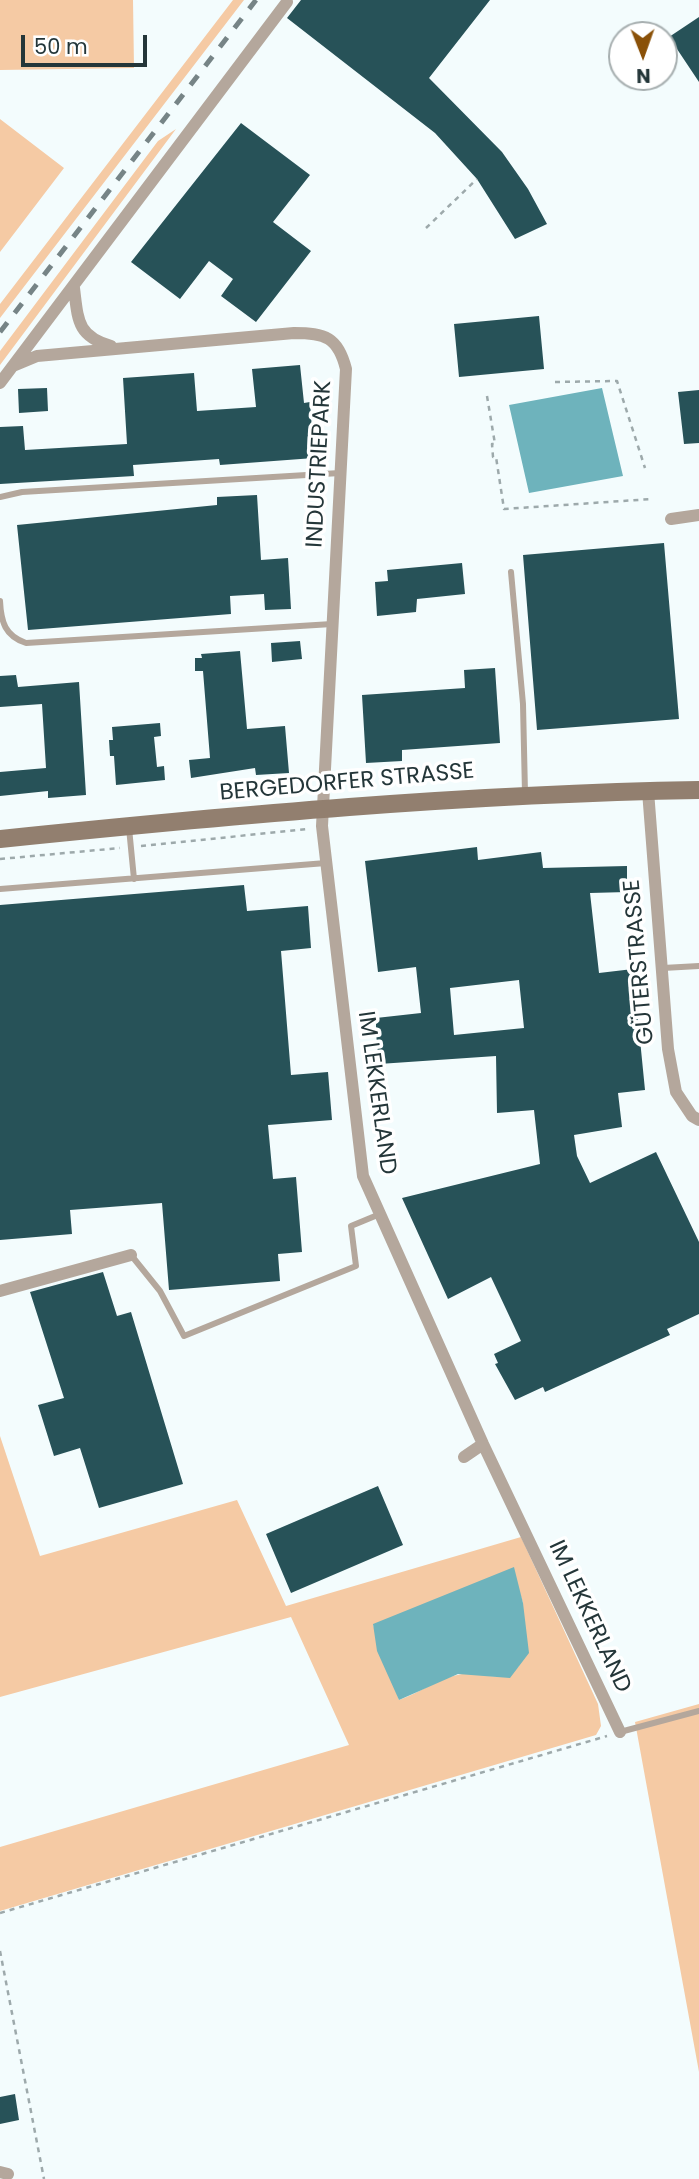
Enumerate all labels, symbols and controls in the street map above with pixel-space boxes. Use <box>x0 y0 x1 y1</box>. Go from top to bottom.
scale bar <box>24 21 150 65</box>
north arrow <box>608 21 678 91</box>
text: 50 m <box>34 32 88 61</box>
text: N <box>636 62 651 89</box>
street label: INDUSTRIEPARK <box>302 380 338 548</box>
street label: BERGEDORFER STRASSE <box>218 758 476 808</box>
street label: GÜTERSTRASSE <box>619 878 661 1046</box>
street label: IM LEKKERLAND <box>351 1010 401 1176</box>
street label: IM LEKKERLAND <box>542 1537 636 1697</box>

